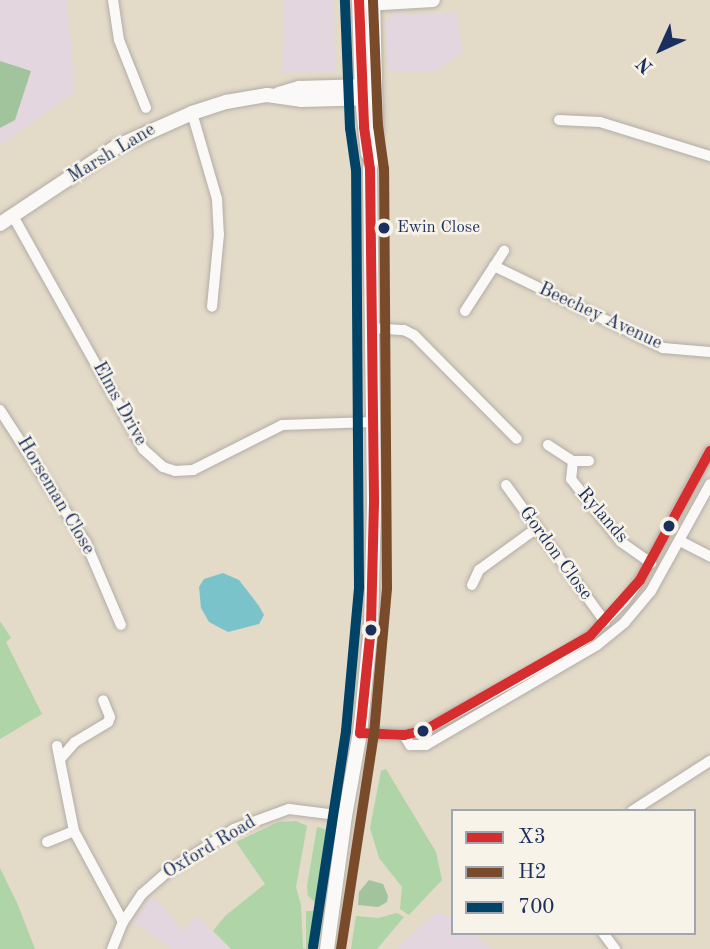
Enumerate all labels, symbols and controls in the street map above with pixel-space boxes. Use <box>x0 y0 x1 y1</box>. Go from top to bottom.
north arrow <box>626 14 696 84</box>
text: N <box>634 52 658 76</box>
street label: Marsh Lane <box>64 119 160 189</box>
place label: Ewin Close <box>397 218 480 238</box>
marker: Ewin Close <box>377 221 391 235</box>
street label: Beechey Avenue <box>535 278 665 356</box>
street label: Elms Drive <box>87 358 151 450</box>
street label: Horseman Close <box>11 433 99 559</box>
street label: Rylands <box>572 483 632 549</box>
street label: Gordon Close <box>513 503 597 605</box>
unlabelled marker <box>662 519 676 533</box>
unlabelled marker <box>364 623 378 637</box>
unlabelled marker <box>416 724 430 738</box>
legend <box>451 809 696 935</box>
street label: Oxford Road <box>159 811 261 885</box>
text: X3 <box>518 827 546 848</box>
text: H2 <box>518 862 547 883</box>
text: 700 <box>518 897 555 918</box>

